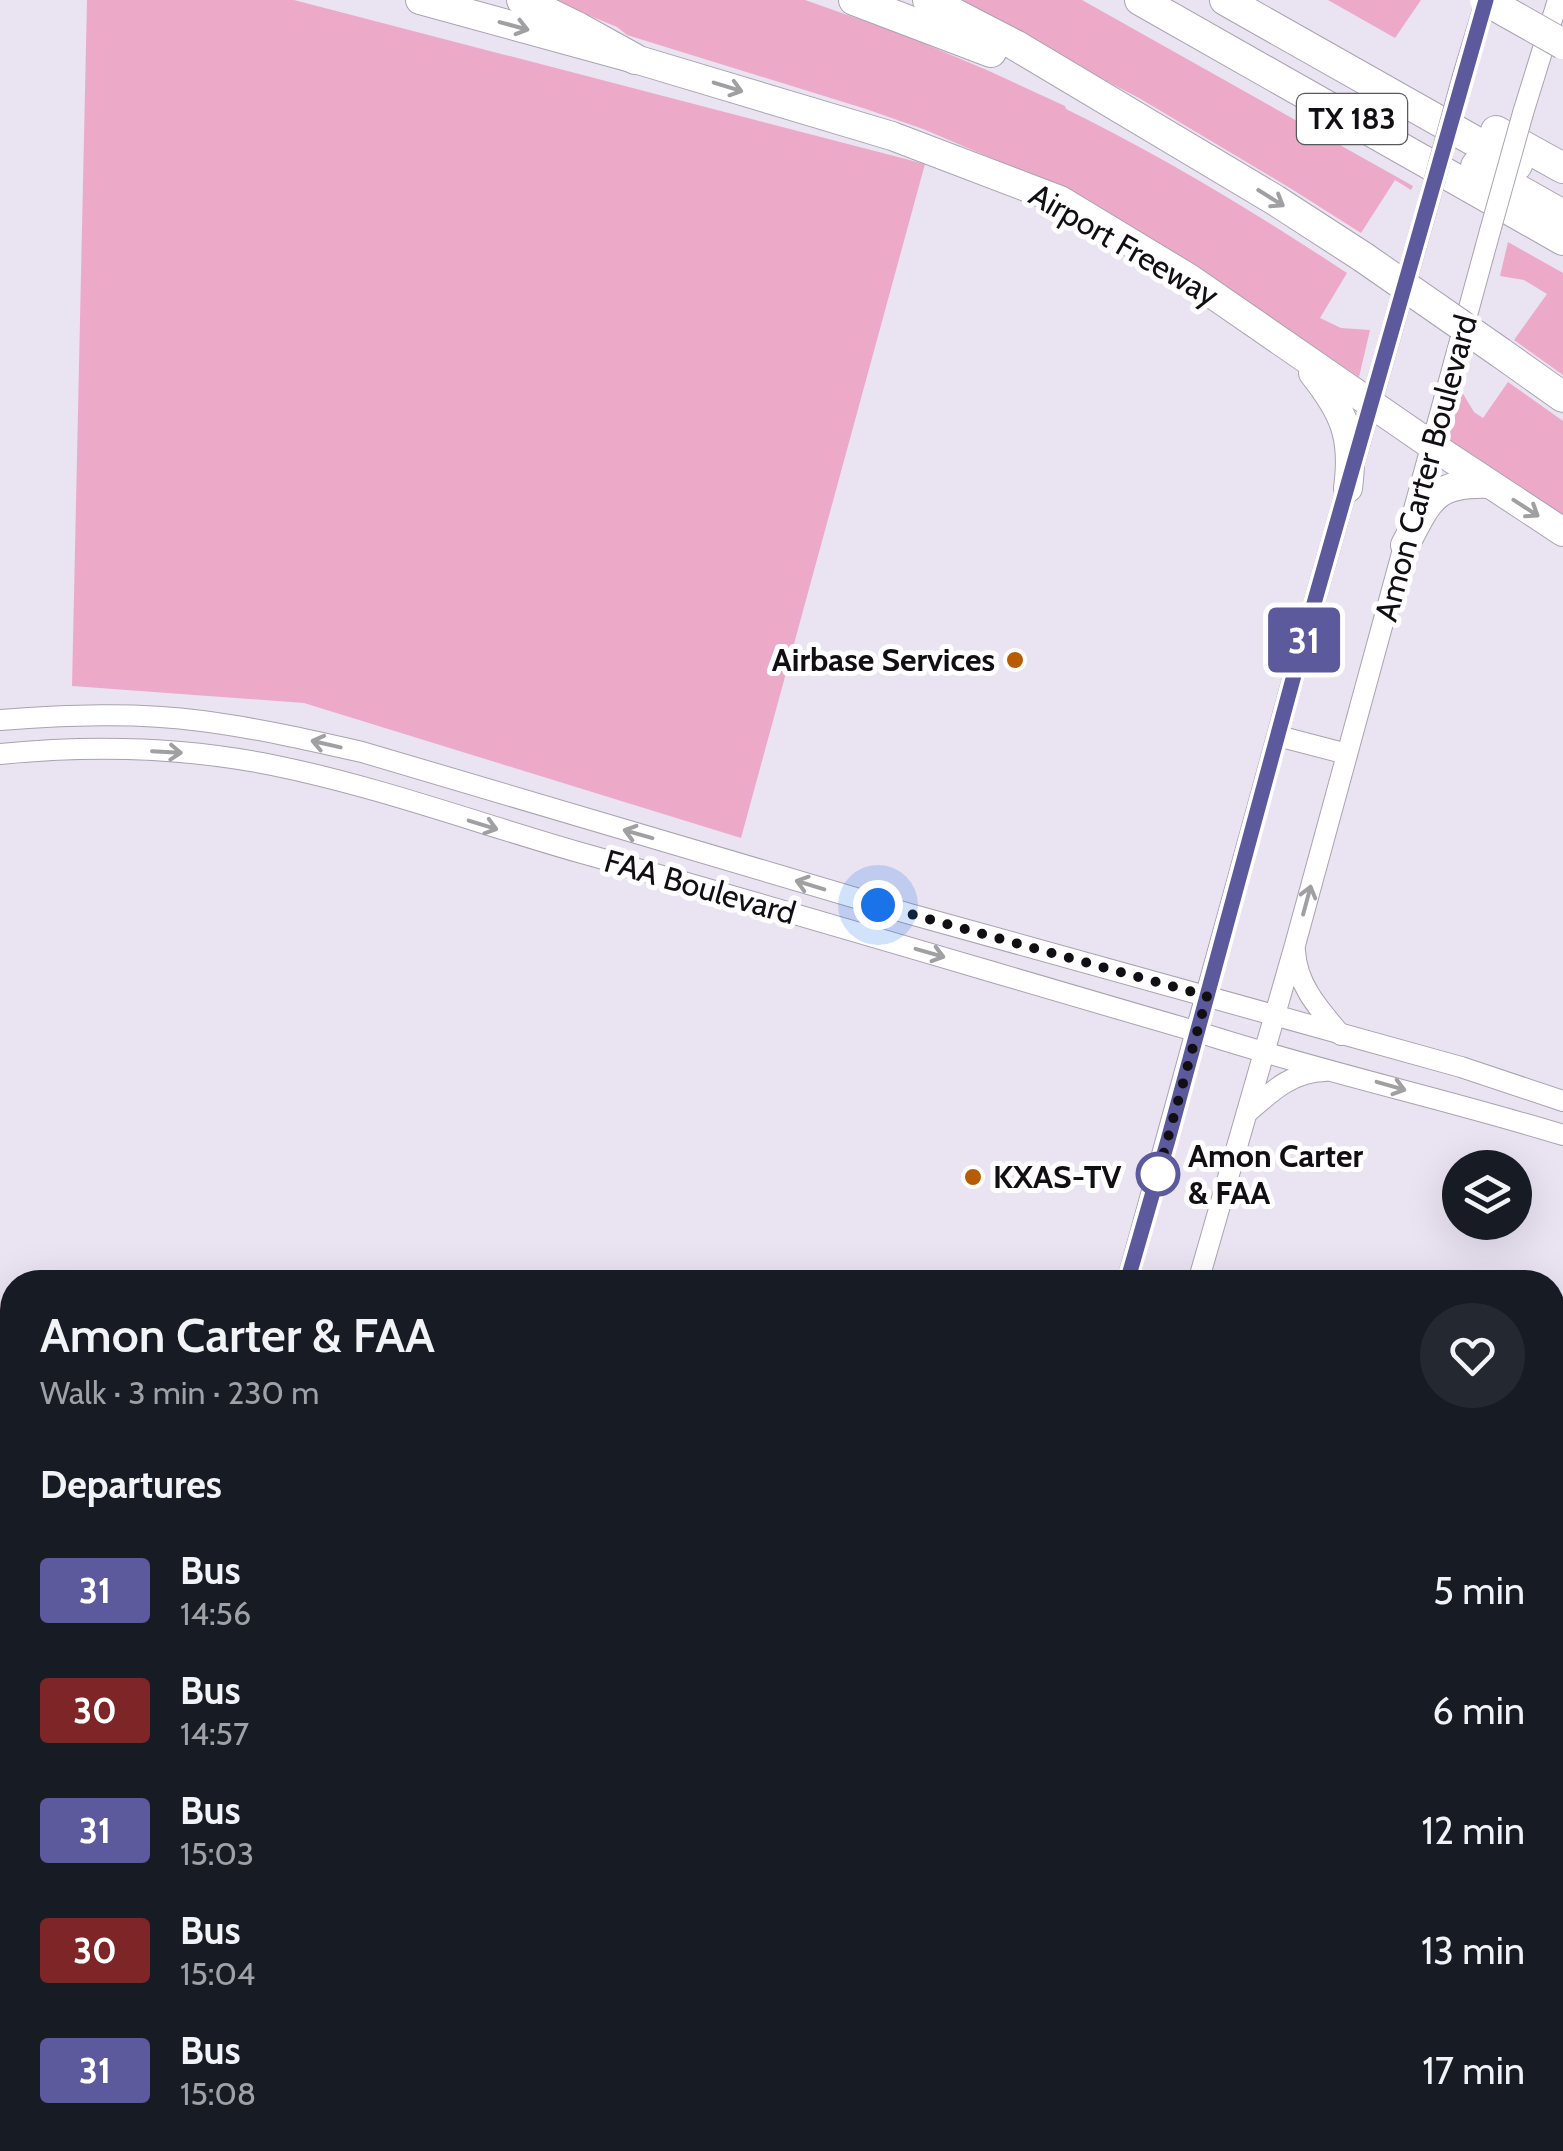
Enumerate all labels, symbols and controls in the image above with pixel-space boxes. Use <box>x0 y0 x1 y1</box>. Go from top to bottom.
one-way arrow <box>498 17 529 36</box>
one-way arrow <box>712 79 744 97</box>
road number: TX 183 <box>1297 94 1407 144</box>
street label: Airport Freeway <box>1023 175 1226 314</box>
one-way arrow <box>1256 188 1285 209</box>
street label: Amon Carter Boulevard <box>1366 310 1485 625</box>
one-way arrow <box>1512 498 1539 518</box>
line badge: 31 <box>1259 608 1349 672</box>
text: 31 <box>1288 619 1320 662</box>
place label: Airbase Services <box>772 640 995 679</box>
marker: Airbase Services <box>1004 649 1026 671</box>
one-way arrow <box>311 734 343 752</box>
one-way arrow <box>151 743 183 762</box>
one-way arrow <box>467 817 498 835</box>
one-way arrow <box>623 824 655 842</box>
street label: FAA Boulevard <box>600 841 800 932</box>
one-way arrow <box>795 875 826 893</box>
your location <box>853 880 903 930</box>
one-way arrow <box>1299 885 1318 916</box>
one-way arrow <box>914 945 945 963</box>
one-way arrow <box>1375 1078 1406 1096</box>
place label: Amon Carter & FAA <box>1188 1136 1363 1212</box>
map controls <box>1442 1150 1532 1240</box>
button: layers <box>1442 1150 1532 1240</box>
marker: Amon Carter & FAA <box>1137 1153 1179 1195</box>
place label: KXAS-TV <box>993 1157 1122 1196</box>
marker: KXAS-TV <box>962 1166 984 1188</box>
button: heart <box>1420 1303 1525 1408</box>
text: Amon Carter & FAA <box>40 1306 435 1364</box>
text: Walk · 3 min · 230 m <box>40 1373 319 1412</box>
text: Departures <box>40 1461 222 1508</box>
text: Bus <box>180 1547 241 1594</box>
text: 5 min <box>1433 1567 1525 1614</box>
text: 31 <box>79 1569 111 1612</box>
text: 14:56 <box>180 1594 251 1633</box>
text: Bus <box>180 1667 241 1714</box>
text: 6 min <box>1432 1687 1525 1734</box>
text: 30 <box>73 1689 117 1732</box>
text: 14:57 <box>180 1714 249 1753</box>
text: Bus <box>180 1787 241 1834</box>
text: 12 min <box>1422 1807 1525 1854</box>
text: 31 <box>79 1809 111 1852</box>
text: 15:03 <box>180 1834 254 1873</box>
text: Bus <box>180 1907 241 1954</box>
text: 13 min <box>1421 1927 1525 1974</box>
text: 30 <box>73 1929 117 1972</box>
text: 15:04 <box>180 1954 255 1993</box>
text: Bus <box>180 2027 241 2074</box>
text: 17 min <box>1422 2047 1525 2094</box>
text: 31 <box>79 2049 111 2092</box>
text: 15:08 <box>180 2074 256 2113</box>

